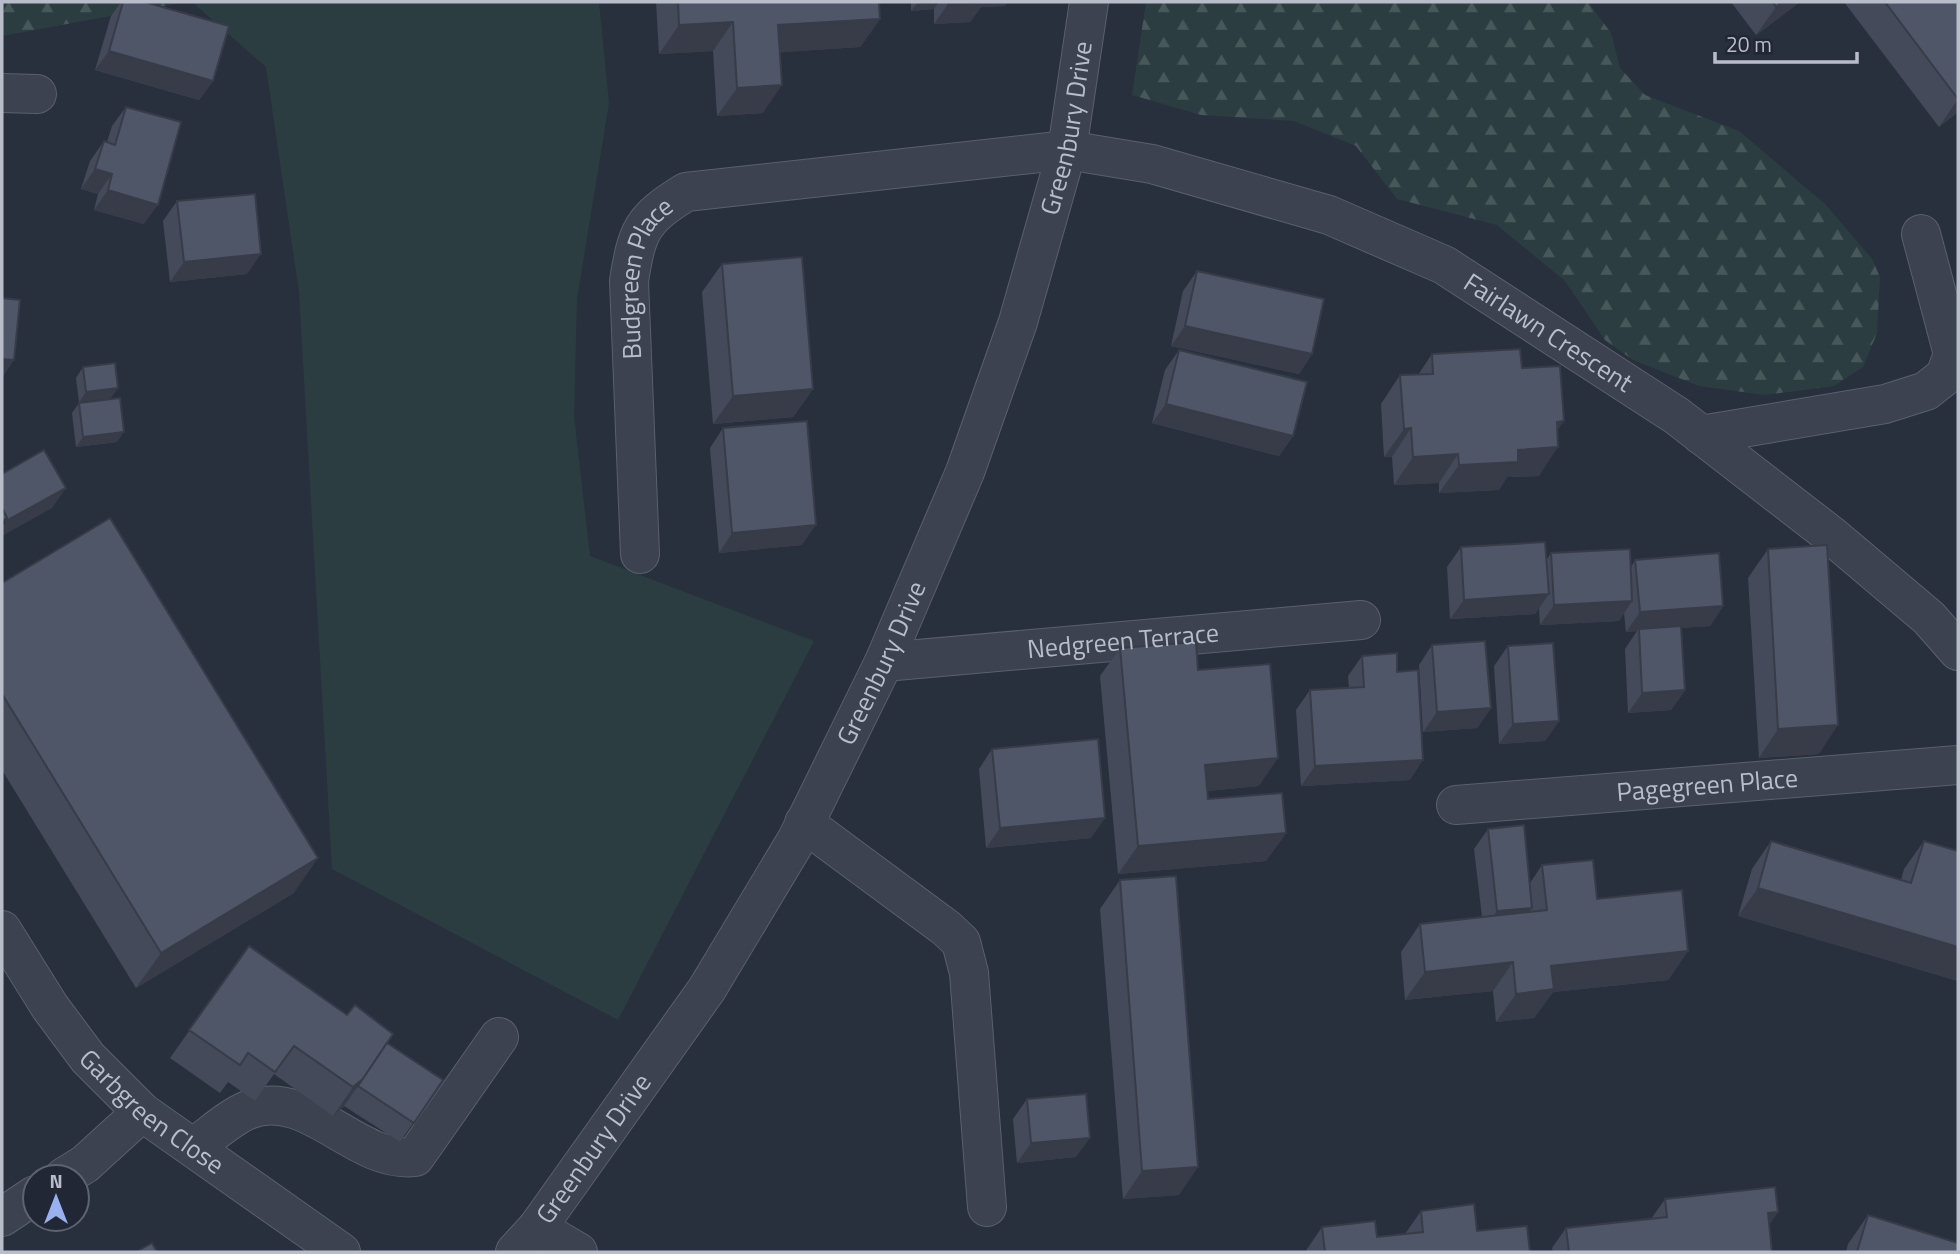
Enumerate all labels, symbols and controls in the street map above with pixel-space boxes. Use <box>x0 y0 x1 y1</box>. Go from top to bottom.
scale bar <box>1715 21 1857 65</box>
text: 20 m <box>1726 28 1772 60</box>
street label: Greenbury Drive <box>1029 38 1102 219</box>
street label: Budgreen Place <box>609 187 681 360</box>
street label: Fairlawn Crescent <box>1456 263 1641 401</box>
street label: Greenbury Drive <box>826 575 935 751</box>
street label: Nedgreen Terrace <box>1026 613 1221 668</box>
street label: Pagegreen Place <box>1615 758 1799 811</box>
street label: Garbgreen Close <box>70 1040 233 1183</box>
street label: Greenbury Drive <box>526 1065 660 1232</box>
north arrow <box>21 1163 91 1233</box>
text: N <box>49 1166 63 1195</box>

